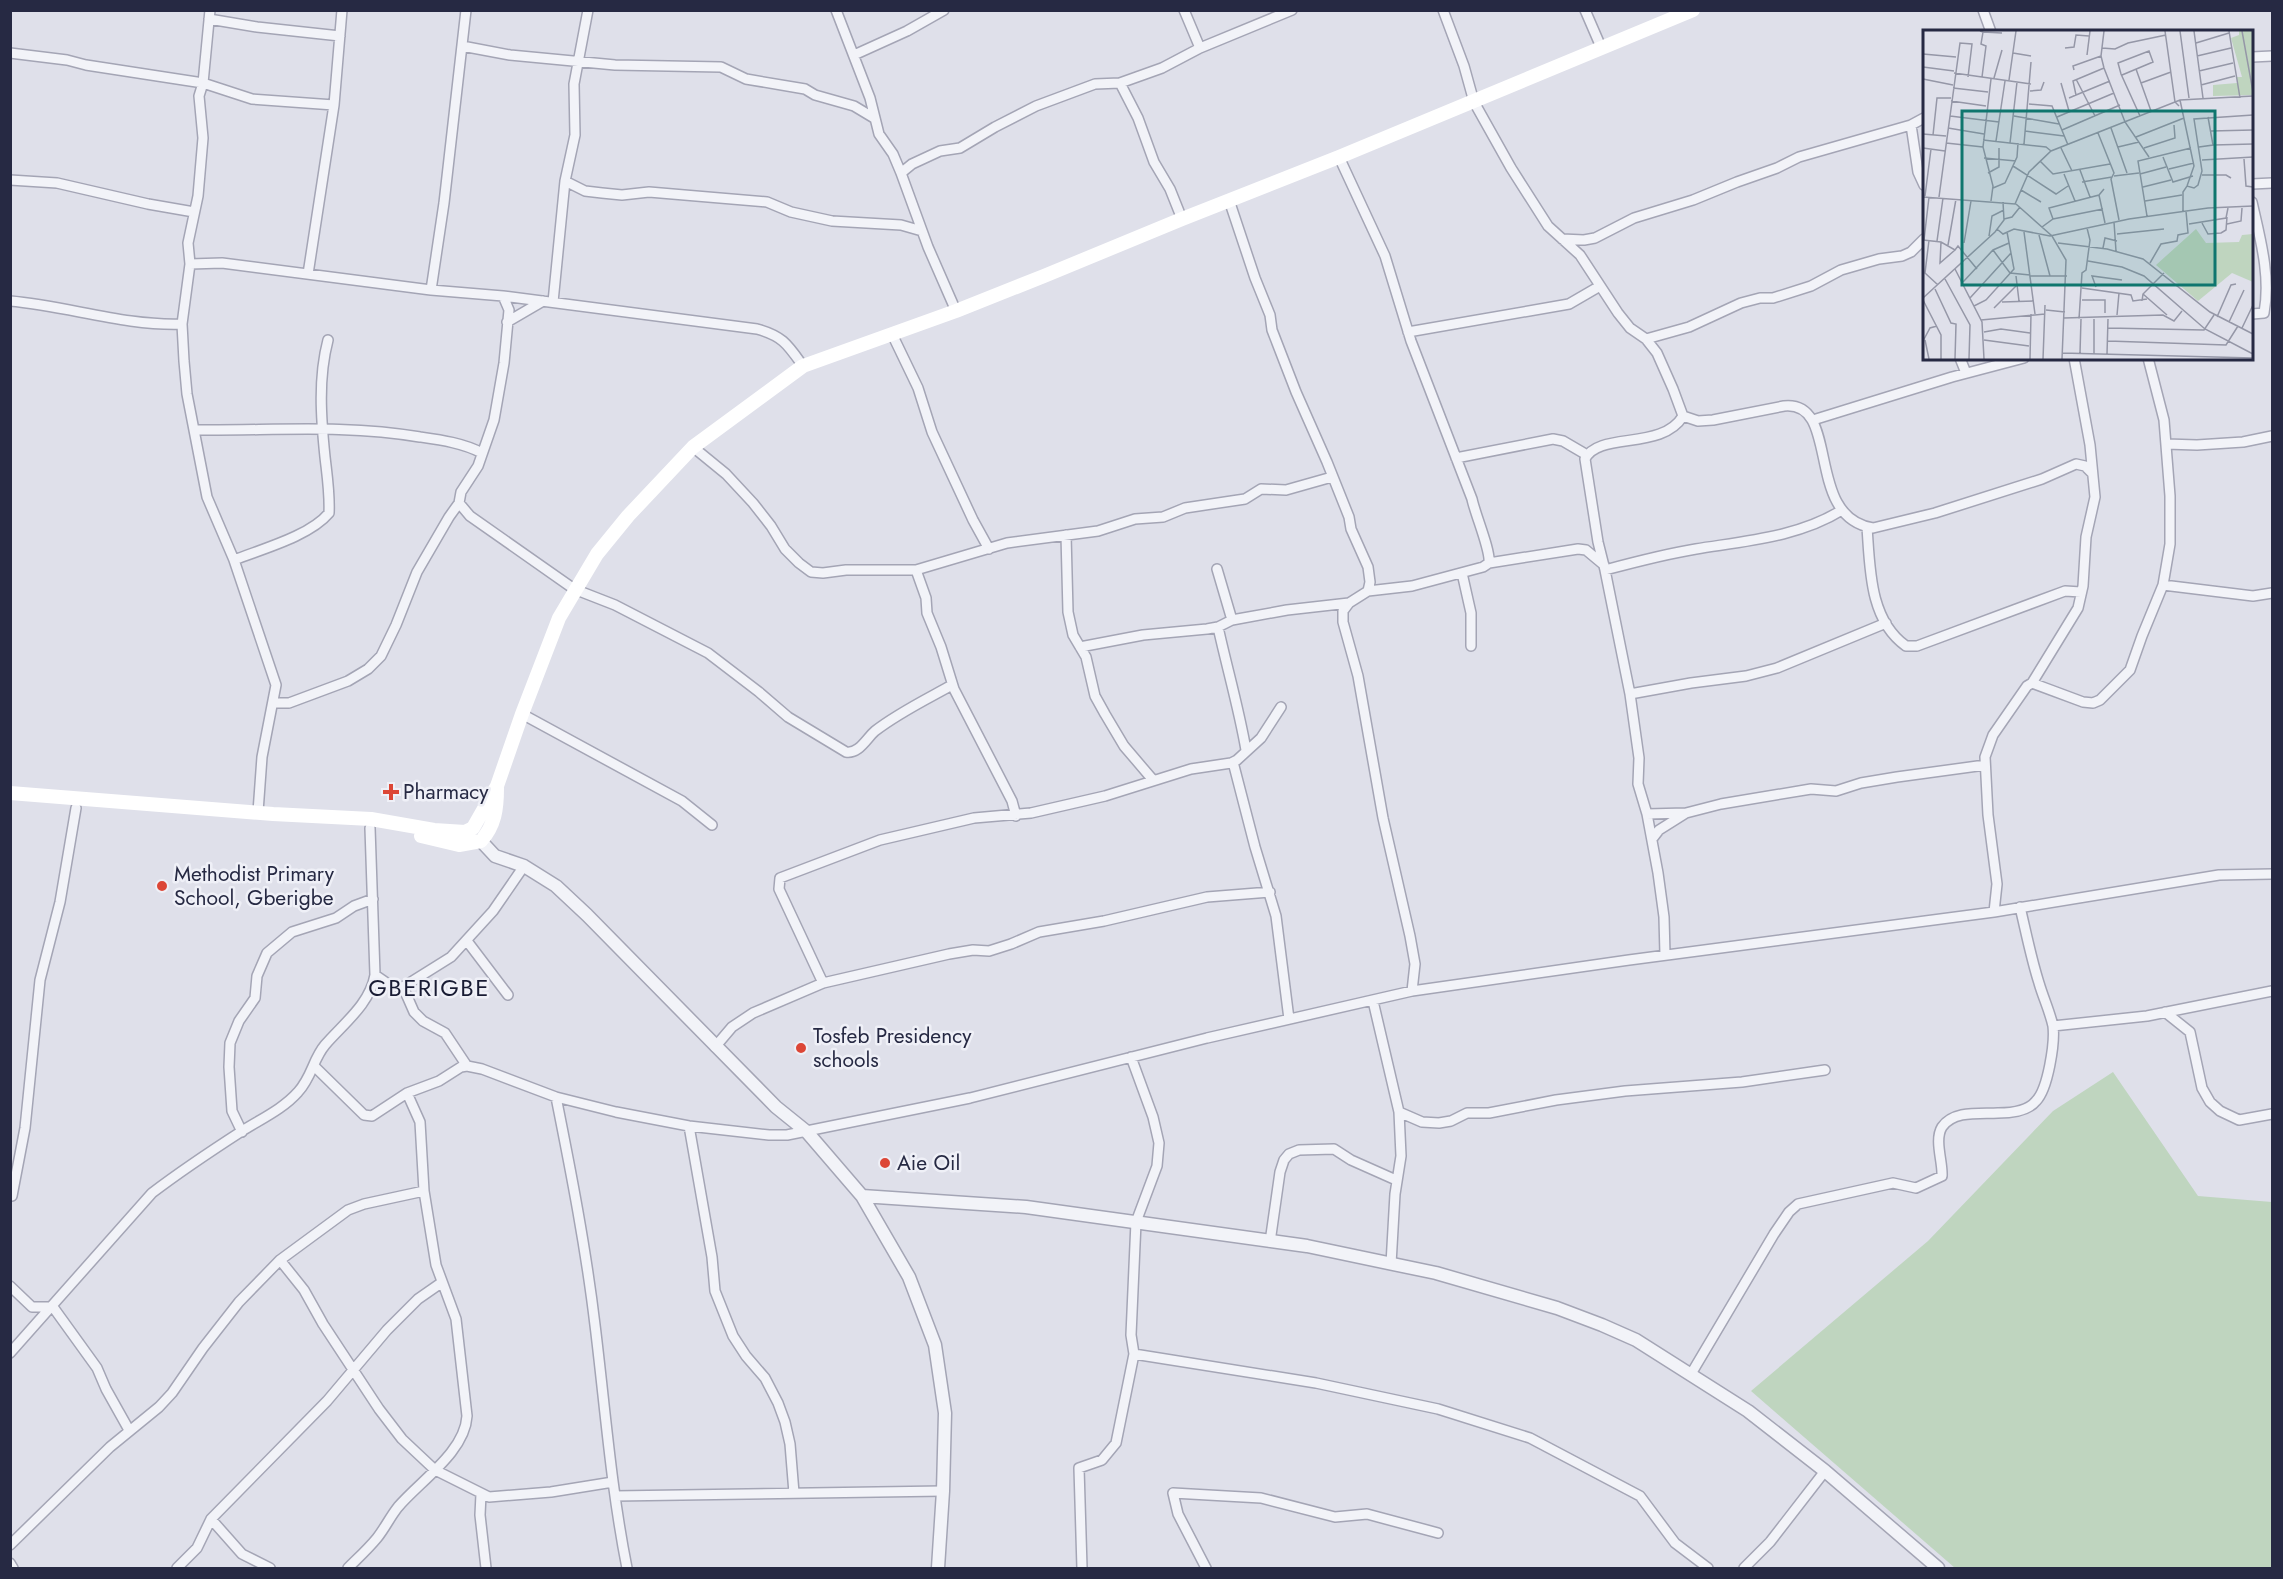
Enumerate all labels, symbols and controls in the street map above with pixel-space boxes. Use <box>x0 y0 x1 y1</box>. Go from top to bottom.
inset map <box>1923 30 2253 360</box>
place label: Pharmacy <box>403 777 489 807</box>
marker: Pharmacy <box>384 785 398 799</box>
place label: Methodist Primary School, Gberigbe <box>174 859 335 913</box>
marker: Methodist Primary School, Gberigbe <box>155 879 169 893</box>
district label: GBERIGBE <box>368 970 490 1005</box>
place label: Tosfeb Presidency schools <box>813 1021 972 1075</box>
marker: Tosfeb Presidency schools <box>794 1041 808 1055</box>
place label: Aie Oil <box>897 1148 960 1178</box>
marker: Aie Oil <box>878 1156 892 1170</box>

